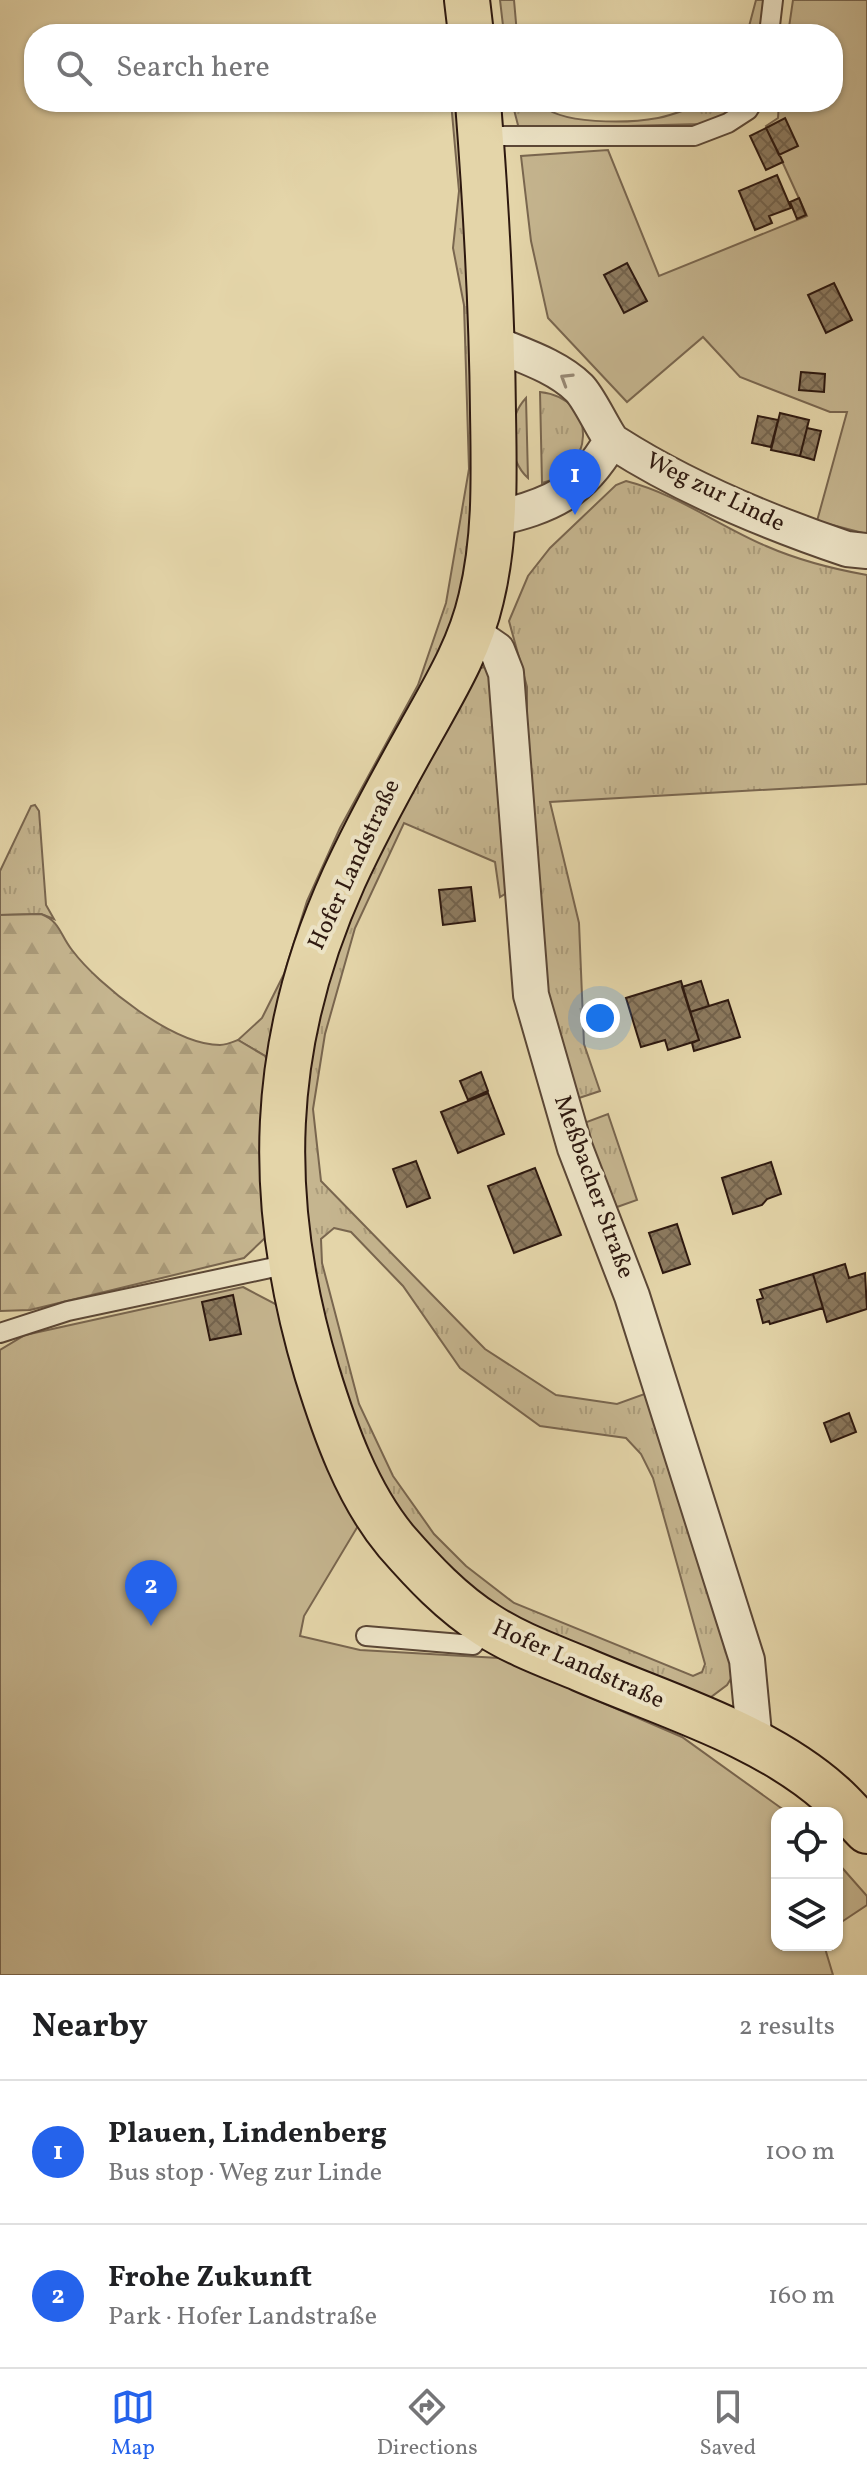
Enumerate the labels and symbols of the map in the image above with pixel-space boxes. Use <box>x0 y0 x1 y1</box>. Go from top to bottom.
one-way arrow <box>560 373 575 389</box>
street label: Weg zur Linde <box>640 445 790 541</box>
pin: 1 <box>549 449 601 515</box>
street label: Hofer Landstraße <box>301 774 409 956</box>
your location <box>580 998 620 1038</box>
street label: Meßbacher Straße <box>544 1091 642 1283</box>
pin: 2 <box>125 1560 177 1626</box>
street label: Hofer Landstraße <box>487 1612 669 1718</box>

